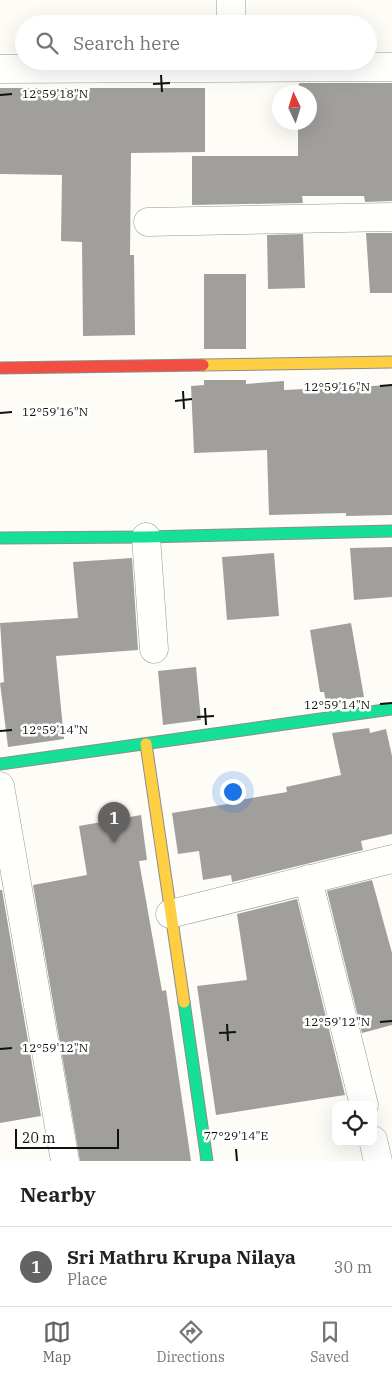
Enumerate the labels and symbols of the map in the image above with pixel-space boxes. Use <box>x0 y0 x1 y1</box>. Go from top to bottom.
north arrow <box>272 85 317 130</box>
text: 12°59'18"N <box>22 86 88 101</box>
text: 12°59'16"N <box>304 379 370 394</box>
text: 12°59'16"N <box>22 404 88 419</box>
text: 12°59'14"N <box>304 697 370 712</box>
text: 12°59'14"N <box>22 722 88 737</box>
your location <box>220 779 246 805</box>
pin: 1 <box>98 802 130 843</box>
text: 12°59'12"N <box>304 1014 370 1029</box>
text: 12°59'12"N <box>22 1040 88 1055</box>
scale bar <box>15 1126 119 1149</box>
text: 77°29'14"E <box>204 1128 268 1143</box>

